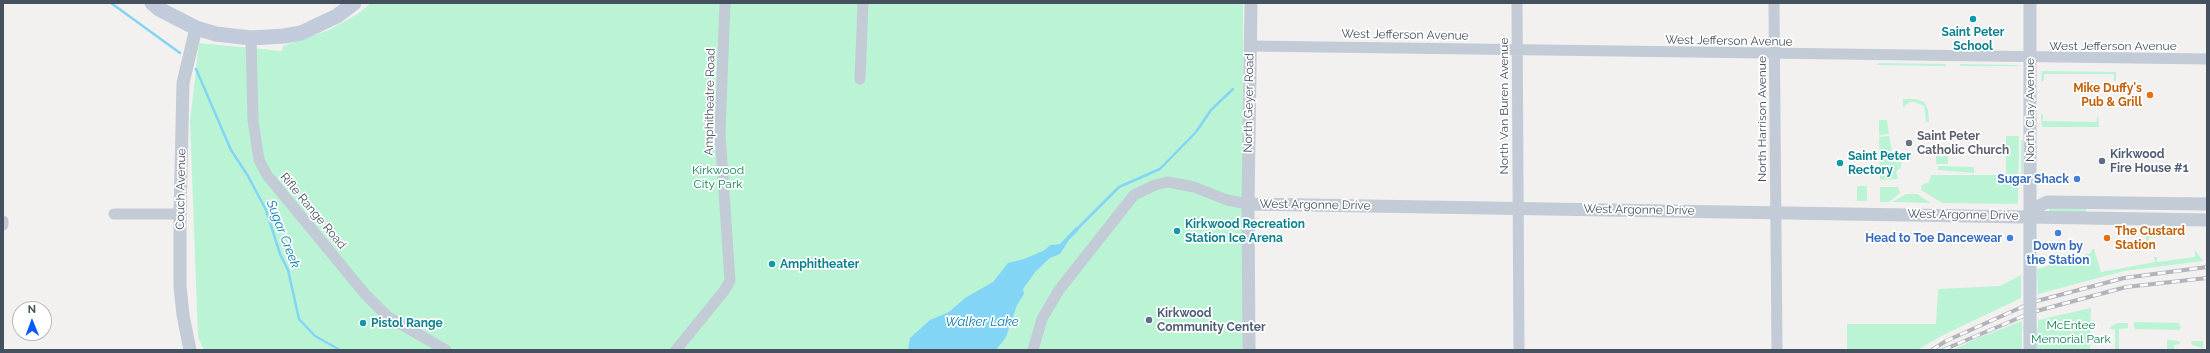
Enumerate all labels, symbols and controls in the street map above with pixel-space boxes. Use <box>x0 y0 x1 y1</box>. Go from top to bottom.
marker: Saint Peter School <box>1968 14 1978 24</box>
place label: Saint Peter School <box>1942 25 2004 53</box>
street label: West Jefferson Avenue <box>1341 27 1469 43</box>
street label: West Jefferson Avenue <box>1665 33 1793 49</box>
street label: North Van Buren Avenue <box>1497 37 1511 175</box>
street label: West Jefferson Avenue <box>2049 39 2177 53</box>
street label: Amphitheatre Road <box>702 48 718 156</box>
street label: North Geyer Road <box>1241 53 1257 153</box>
street label: North Harrison Avenue <box>1755 56 1769 182</box>
street label: North Clay Avenue <box>2023 58 2037 162</box>
place label: Mike Duffy's Pub & Grill <box>2073 81 2142 109</box>
marker: Mike Duffy's Pub & Grill <box>2145 90 2155 100</box>
place label: Saint Peter Catholic Church <box>1917 129 2009 157</box>
marker: Saint Peter Catholic Church <box>1904 138 1914 148</box>
place label: Kirkwood Fire House #1 <box>2110 147 2189 175</box>
street label: Couch Avenue <box>173 148 189 230</box>
place label: Saint Peter Rectory <box>1848 149 1911 177</box>
marker: Kirkwood Fire House #1 <box>2097 156 2107 166</box>
marker: Saint Peter Rectory <box>1835 158 1845 168</box>
park label: Kirkwood City Park <box>692 163 744 191</box>
street label: Rifle Range Road <box>277 170 349 252</box>
place label: Sugar Shack <box>1997 172 2069 186</box>
marker: Sugar Shack <box>2072 174 2082 184</box>
street label: West Argonne Drive <box>1259 197 1371 213</box>
water label: Sugar Creek <box>263 198 303 270</box>
street label: West Argonne Drive <box>1583 202 1695 218</box>
street label: West Argonne Drive <box>1907 207 2019 223</box>
place label: Kirkwood Recreation Station Ice Arena <box>1185 217 1305 245</box>
place label: The Custard Station <box>2115 224 2185 252</box>
marker: Kirkwood Recreation Station Ice Arena <box>1172 226 1182 236</box>
marker: Down by the Station <box>2053 228 2063 238</box>
place label: Head to Toe Dancewear <box>1865 231 2002 245</box>
marker: Head to Toe Dancewear <box>2005 233 2015 243</box>
marker: The Custard Station <box>2102 233 2112 243</box>
place label: Down by the Station <box>2027 239 2089 267</box>
place label: Amphitheater <box>780 257 859 271</box>
marker: Amphitheater <box>767 259 777 269</box>
north arrow <box>12 301 52 341</box>
text: N <box>27 303 36 316</box>
place label: Kirkwood Community Center <box>1157 306 1266 334</box>
water label: Walker Lake <box>945 314 1019 330</box>
marker: Kirkwood Community Center <box>1144 315 1154 325</box>
place label: Pistol Range <box>371 316 443 330</box>
marker: Pistol Range <box>358 318 368 328</box>
park label: McEntee Memorial Park <box>2031 318 2111 346</box>

